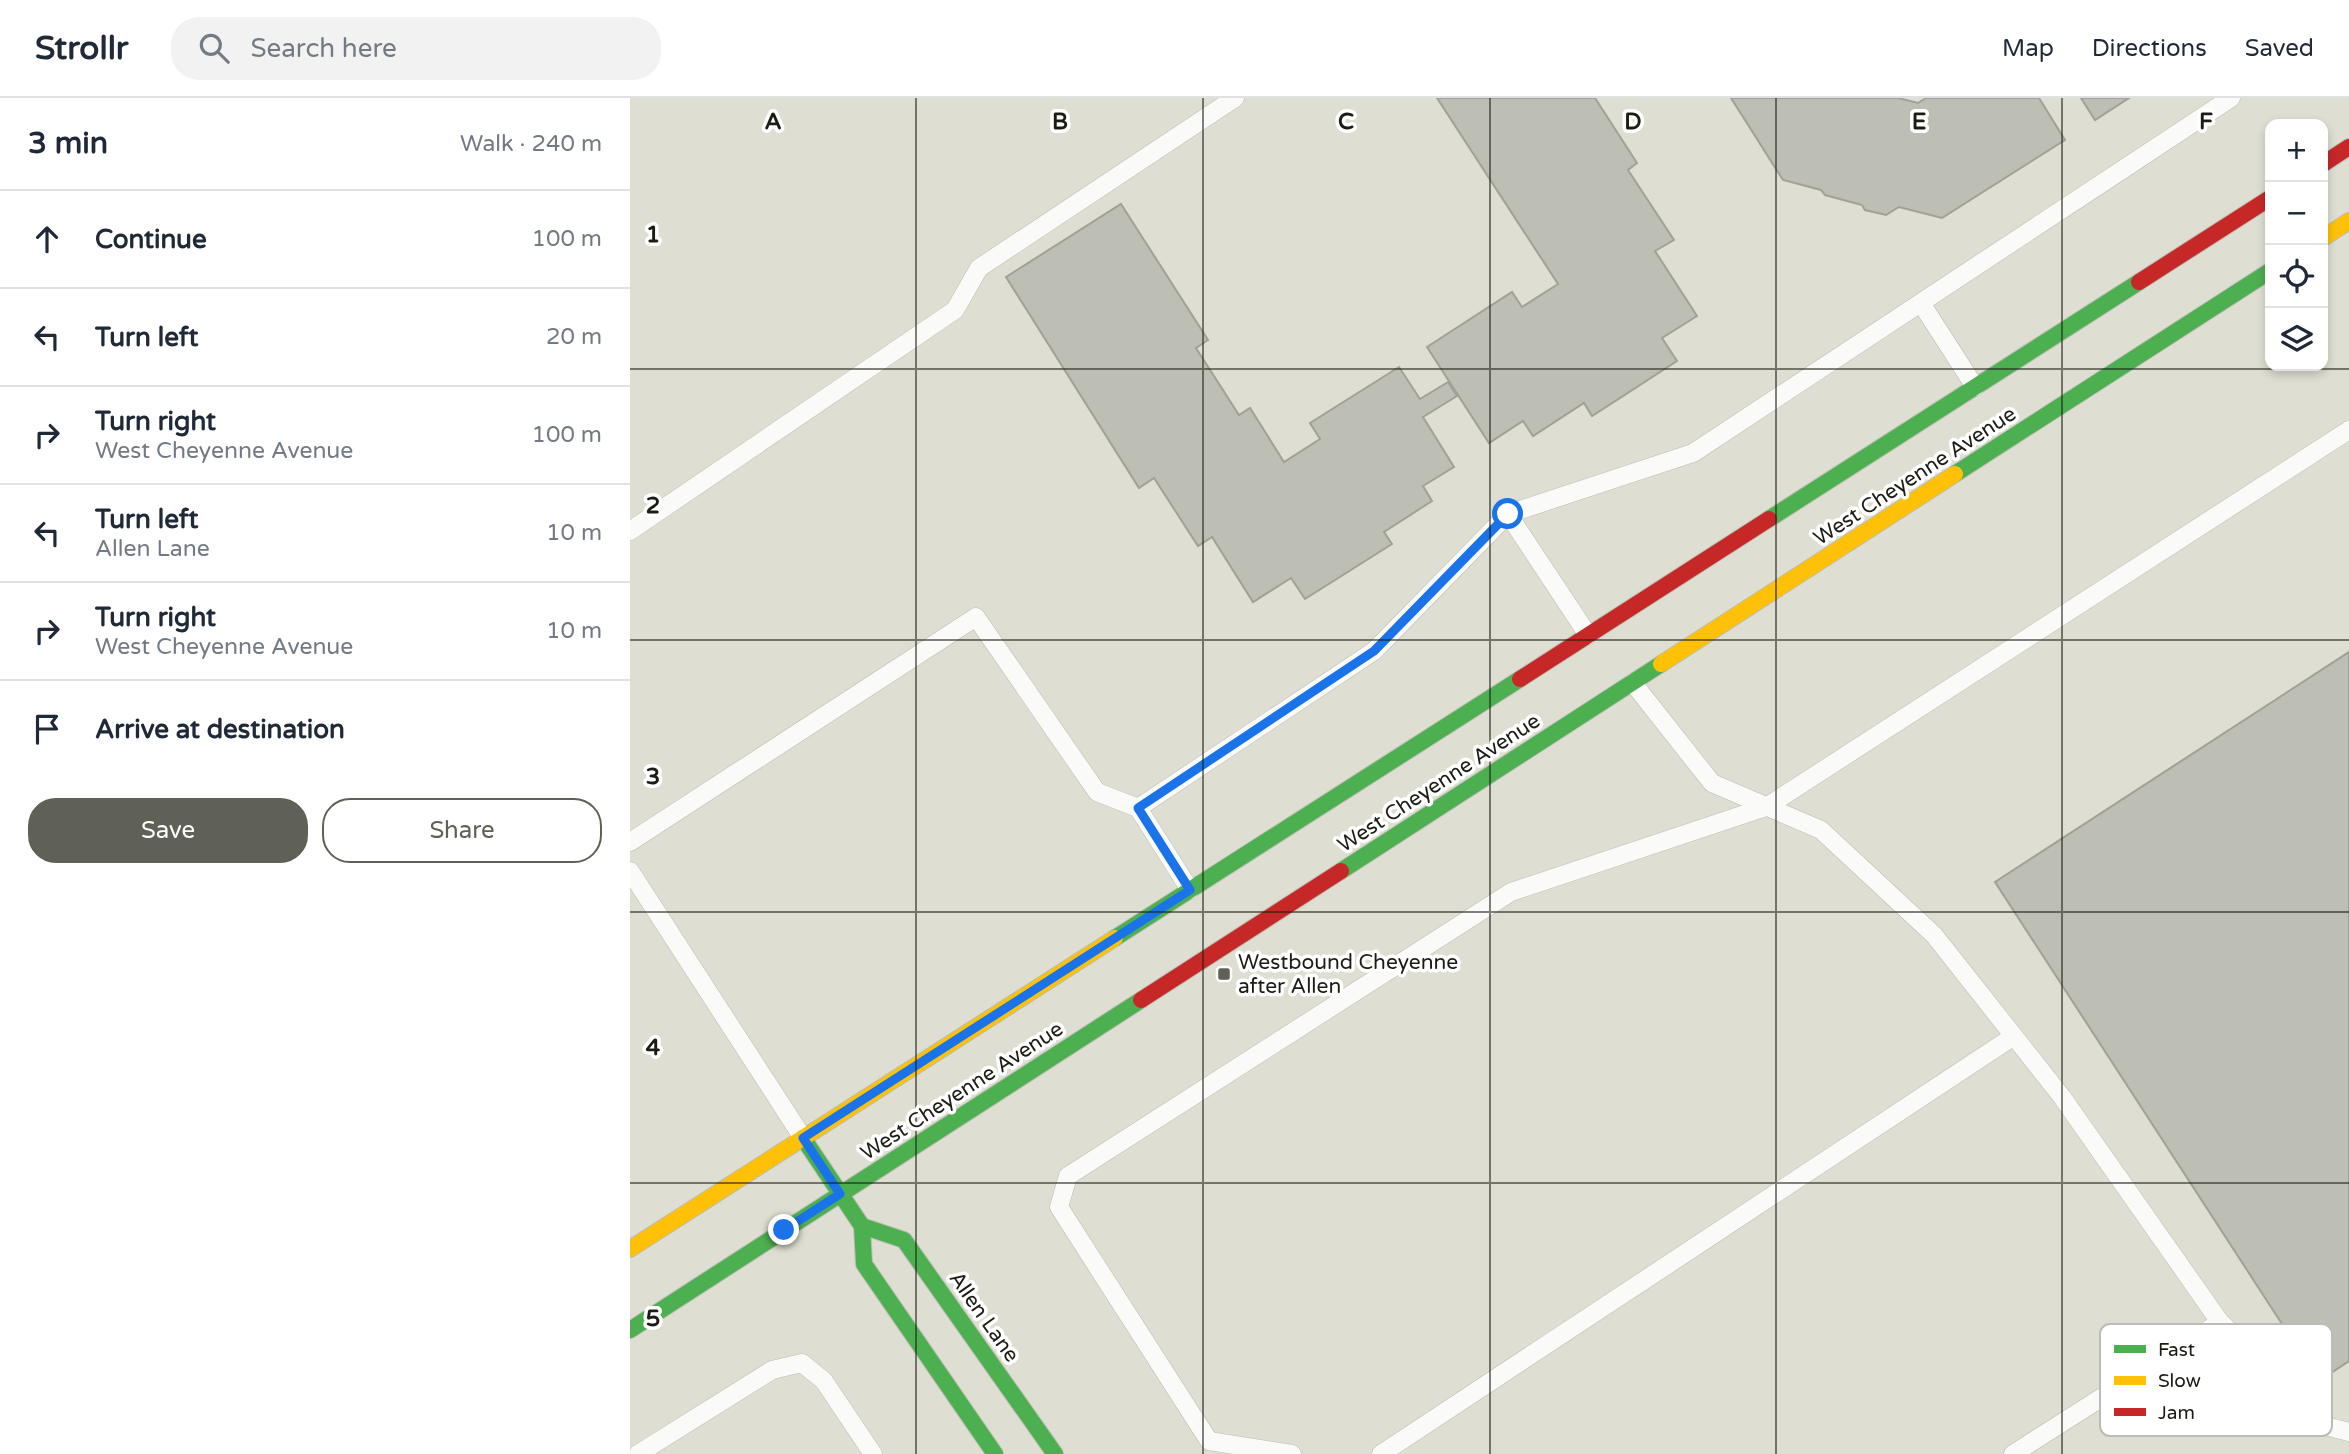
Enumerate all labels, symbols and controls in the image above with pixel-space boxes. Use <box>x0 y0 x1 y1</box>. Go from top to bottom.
search box <box>171 17 661 80</box>
text: Strollr <box>35 29 129 68</box>
icon: search <box>195 29 233 67</box>
text: Search here <box>251 33 397 64</box>
text: Map <box>2002 34 2054 63</box>
text: Directions <box>2092 34 2207 63</box>
text: Saved <box>2245 34 2314 63</box>
text: A <box>764 108 782 136</box>
text: B <box>1052 108 1068 136</box>
text: C <box>1338 108 1354 136</box>
text: D <box>1624 108 1642 136</box>
text: E <box>1912 108 1926 136</box>
text: F <box>2199 108 2213 136</box>
map controls <box>2265 119 2328 371</box>
button: + <box>2265 119 2328 182</box>
text: 3 min <box>28 125 108 162</box>
text: Walk · 240 m <box>460 130 602 158</box>
button: − <box>2265 182 2328 245</box>
icon: ahead <box>28 220 66 258</box>
text: 1 <box>646 221 660 249</box>
text: Continue <box>95 224 207 255</box>
text: 100 m <box>532 225 602 253</box>
button: locate <box>2265 245 2328 308</box>
button: layers <box>2265 308 2328 371</box>
icon: left <box>28 318 66 356</box>
text: Turn left <box>95 322 198 353</box>
text: 20 m <box>546 323 602 351</box>
street label: West Cheyenne Avenue <box>1809 401 2021 551</box>
text: Turn right <box>95 406 216 437</box>
icon: right <box>28 416 66 454</box>
text: 100 m <box>532 421 602 449</box>
text: West Cheyenne Avenue <box>95 437 353 465</box>
text: 2 <box>646 492 660 520</box>
route start <box>1492 498 1523 529</box>
text: Turn left <box>95 504 198 535</box>
icon: left <box>28 514 66 552</box>
text: 10 m <box>546 519 602 547</box>
text: Allen Lane <box>95 535 210 563</box>
text: Turn right <box>95 602 216 633</box>
icon: right <box>28 612 66 650</box>
text: 10 m <box>546 617 602 645</box>
text: West Cheyenne Avenue <box>95 633 353 661</box>
street label: West Cheyenne Avenue <box>1333 708 1545 858</box>
icon: arrive <box>28 710 66 748</box>
text: Arrive at destination <box>95 714 345 745</box>
text: 3 <box>646 763 660 791</box>
button: Save <box>28 798 308 863</box>
button: Share <box>322 798 602 863</box>
place label: Westbound Cheyenne after Allen <box>1238 950 1458 999</box>
marker: Westbound Cheyenne after Allen <box>1216 966 1232 982</box>
street label: West Cheyenne Avenue <box>856 1016 1068 1166</box>
text: 4 <box>646 1034 661 1062</box>
route end <box>768 1214 799 1245</box>
street label: Allen Lane <box>944 1267 1024 1367</box>
text: 5 <box>646 1305 660 1333</box>
legend <box>2100 1324 2332 1436</box>
text: Fast <box>2158 1339 2195 1361</box>
text: Slow <box>2158 1370 2201 1392</box>
text: Jam <box>2158 1402 2195 1424</box>

